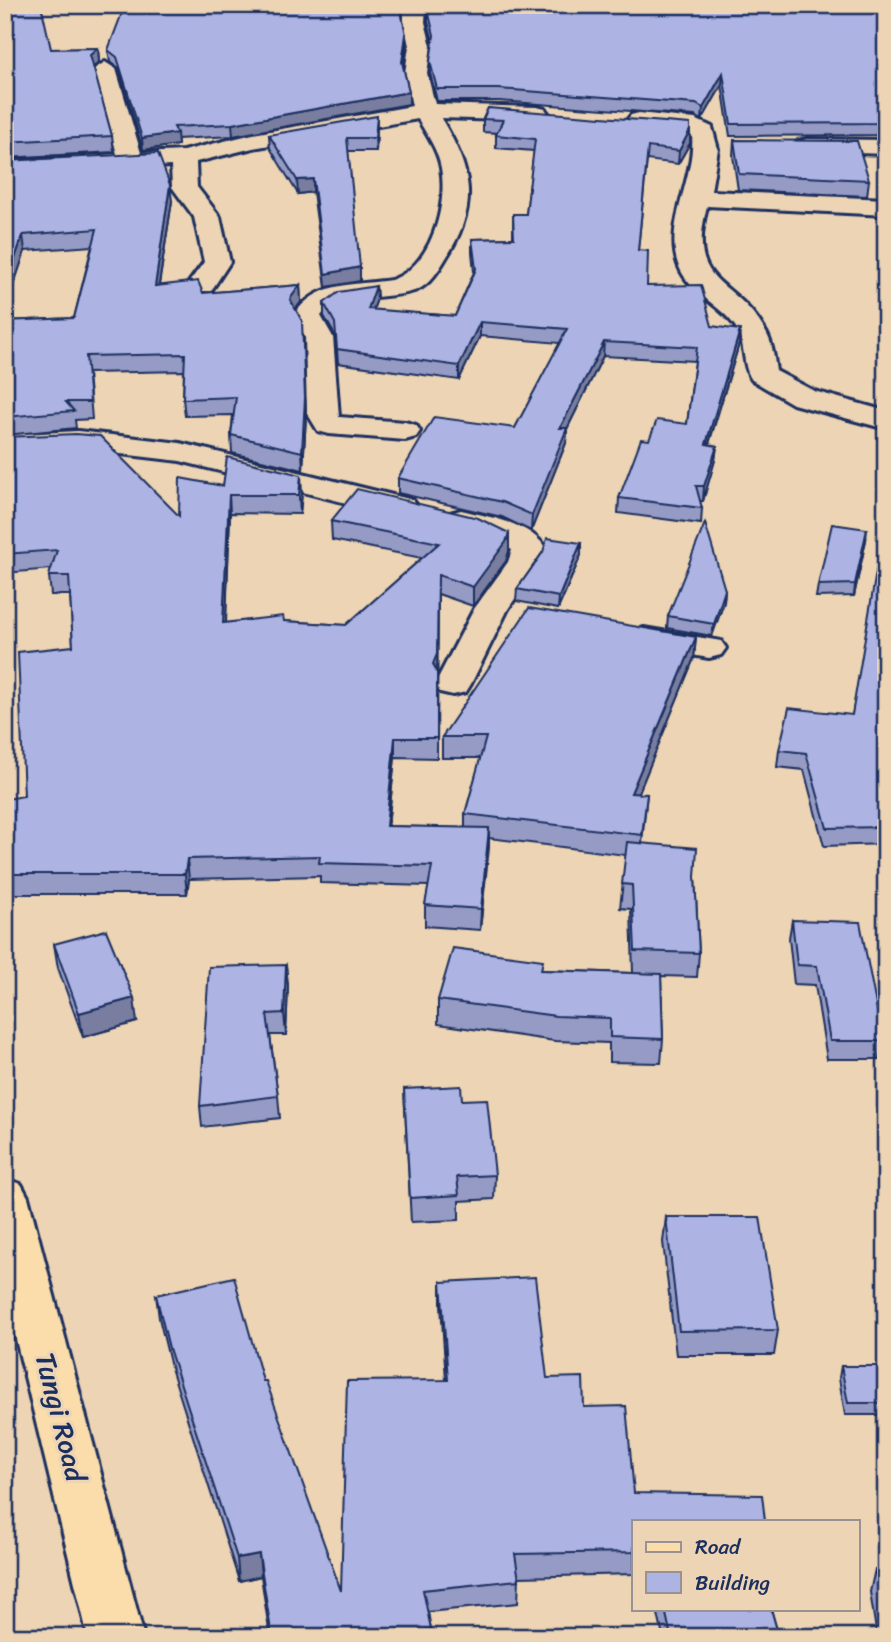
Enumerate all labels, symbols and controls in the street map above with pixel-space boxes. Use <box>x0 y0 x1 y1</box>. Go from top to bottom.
street label: Tungi Road <box>21 1347 101 1489</box>
legend <box>632 1520 860 1610</box>
text: Road <box>695 1528 742 1566</box>
text: Building <box>695 1564 771 1602</box>

